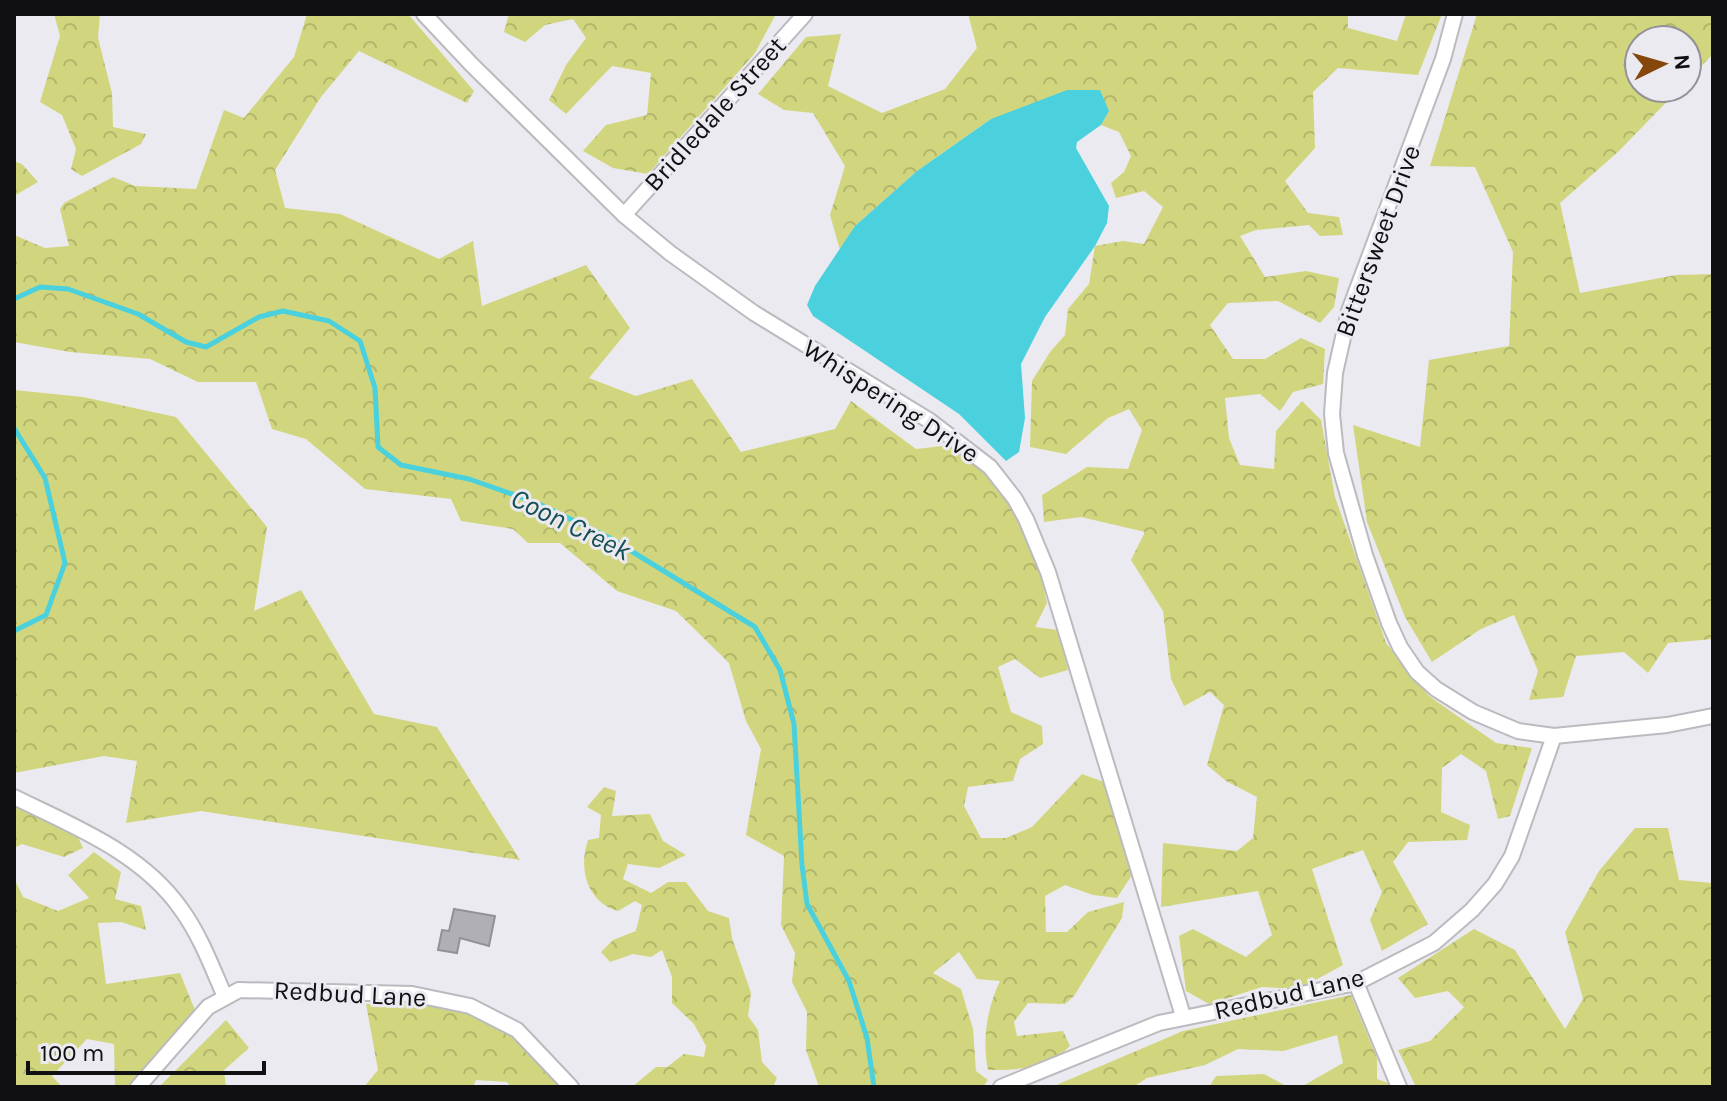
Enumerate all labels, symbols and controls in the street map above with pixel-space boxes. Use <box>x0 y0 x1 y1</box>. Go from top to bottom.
north arrow <box>1623 24 1703 104</box>
street label: Bridledale Street <box>637 30 793 198</box>
text: N <box>1668 53 1696 71</box>
street label: Bittersweet Drive <box>1329 141 1427 341</box>
street label: Whispering Drive <box>797 333 985 469</box>
water label: Coon Creek <box>506 481 637 568</box>
street label: Redbud Lane <box>1211 962 1367 1026</box>
street label: Redbud Lane <box>273 975 427 1013</box>
scale bar <box>28 1025 264 1075</box>
text: 100 m <box>40 1039 105 1067</box>

